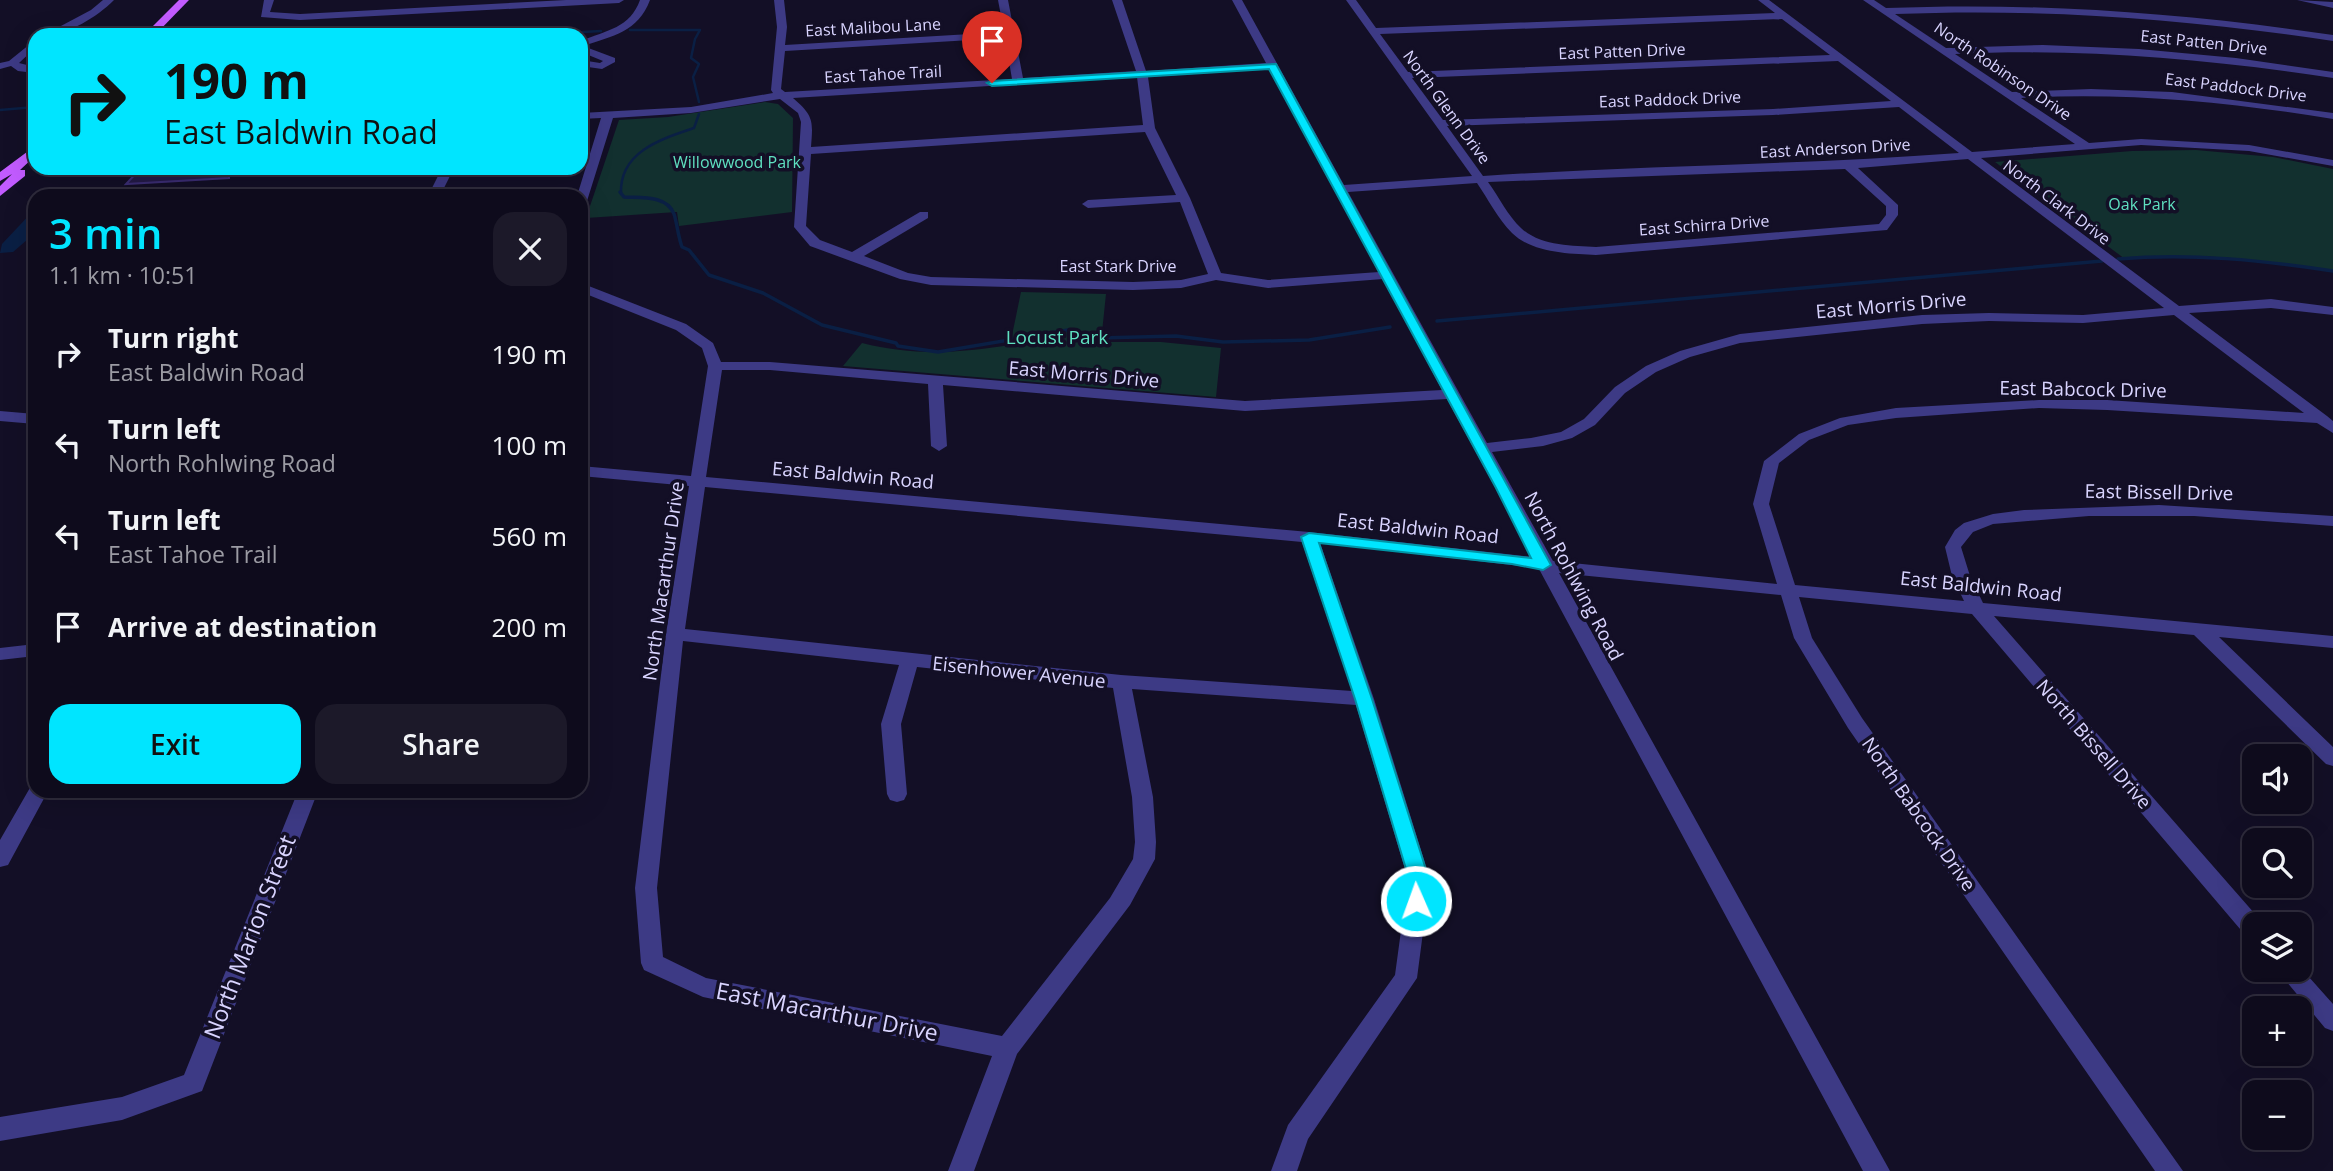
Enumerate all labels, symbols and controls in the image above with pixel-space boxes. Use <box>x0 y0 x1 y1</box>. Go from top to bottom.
pin <box>962 11 1022 83</box>
street label: East Malibou Lane <box>804 12 942 42</box>
street label: North Robinson Drive <box>1930 17 2076 125</box>
icon: arrive <box>973 22 1011 60</box>
street label: East Patten Drive <box>2140 24 2268 60</box>
street label: East Patten Drive <box>1558 38 1686 64</box>
street label: North Glenn Drive <box>1398 46 1496 168</box>
text: 190 m <box>164 47 309 113</box>
icon: right <box>49 56 140 147</box>
street label: East Tahoe Trail <box>824 60 942 88</box>
street label: East Paddock Drive <box>2164 67 2308 107</box>
street label: East Paddock Drive <box>1598 86 1742 112</box>
text: East Baldwin Road <box>164 110 438 153</box>
street label: East Anderson Drive <box>1759 133 1911 163</box>
park label: Willowwood Park <box>673 151 802 173</box>
street label: North Clark Drive <box>1999 154 2115 250</box>
park label: Oak Park <box>2108 193 2176 215</box>
text: 3 min <box>49 204 162 261</box>
street label: East Schirra Drive <box>1638 209 1770 241</box>
button: close <box>493 212 567 286</box>
street label: East Stark Drive <box>1060 255 1176 277</box>
text: 1.1 km · 10:51 <box>49 259 197 291</box>
street label: East Morris Drive <box>1815 285 1967 325</box>
text: Turn right <box>108 320 239 356</box>
park label: Locust Park <box>1006 324 1108 350</box>
icon: right <box>49 335 87 373</box>
text: 190 m <box>492 336 567 372</box>
street label: East Morris Drive <box>1008 354 1160 394</box>
text: East Baldwin Road <box>108 356 305 388</box>
street label: East Babcock Drive <box>1999 375 2167 403</box>
text: Turn left <box>108 411 220 447</box>
icon: left <box>49 426 87 464</box>
text: 100 m <box>492 427 567 463</box>
text: North Rohlwing Road <box>108 447 336 479</box>
street label: East Baldwin Road <box>771 455 935 495</box>
street label: East Bissell Drive <box>2084 478 2234 506</box>
street label: North Macarthur Drive <box>636 480 690 682</box>
street label: North Rohlwing Road <box>1518 487 1630 665</box>
text: Turn left <box>108 502 220 538</box>
street label: East Baldwin Road <box>1336 507 1500 549</box>
icon: left <box>49 517 87 555</box>
text: 560 m <box>492 518 567 554</box>
text: East Tahoe Trail <box>108 538 277 570</box>
street label: East Baldwin Road <box>1899 565 2063 607</box>
icon: arrive <box>49 608 87 646</box>
text: Arrive at destination <box>108 609 377 645</box>
text: 200 m <box>492 609 567 645</box>
street label: Eisenhower Avenue <box>931 650 1107 694</box>
street label: North Bissell Drive <box>2030 674 2158 814</box>
button: Exit <box>49 704 301 784</box>
button: Share <box>315 704 567 784</box>
street label: North Babcock Drive <box>1856 732 1982 896</box>
map controls <box>2242 744 2312 1150</box>
button: sound <box>2242 744 2312 814</box>
button: search <box>2242 828 2312 898</box>
street label: North Marion Street <box>195 830 303 1043</box>
position arrow <box>1379 864 1453 938</box>
button: layers <box>2242 912 2312 982</box>
street label: East Macarthur Drive <box>713 974 941 1048</box>
button: + <box>2242 996 2312 1066</box>
button: − <box>2242 1080 2312 1150</box>

